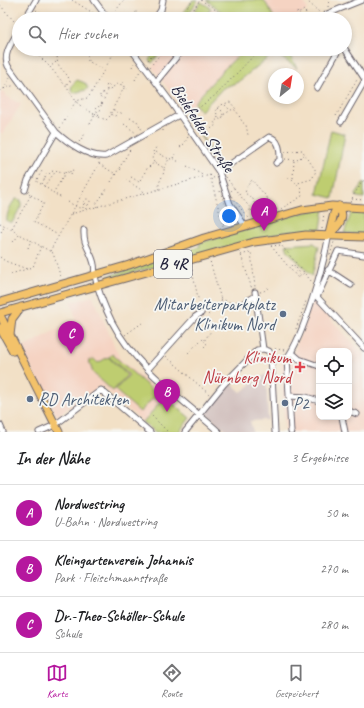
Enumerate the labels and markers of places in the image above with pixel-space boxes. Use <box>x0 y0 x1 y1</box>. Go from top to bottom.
pin: A <box>251 198 277 231</box>
place label: Mitarbeiterparkplatz Klinikum Nord <box>154 294 277 335</box>
marker: Mitarbeiterparkplatz Klinikum Nord <box>278 309 288 319</box>
pin: C <box>58 321 84 354</box>
place label: Klinikum Nürnberg Nord <box>203 347 293 388</box>
marker: Klinikum Nürnberg Nord <box>294 361 306 373</box>
pin: B <box>154 379 180 412</box>
place label: RD Architekten <box>38 389 130 410</box>
place label: P2 <box>293 393 310 414</box>
marker: RD Architekten <box>25 394 35 404</box>
marker: P2 <box>280 398 290 408</box>

